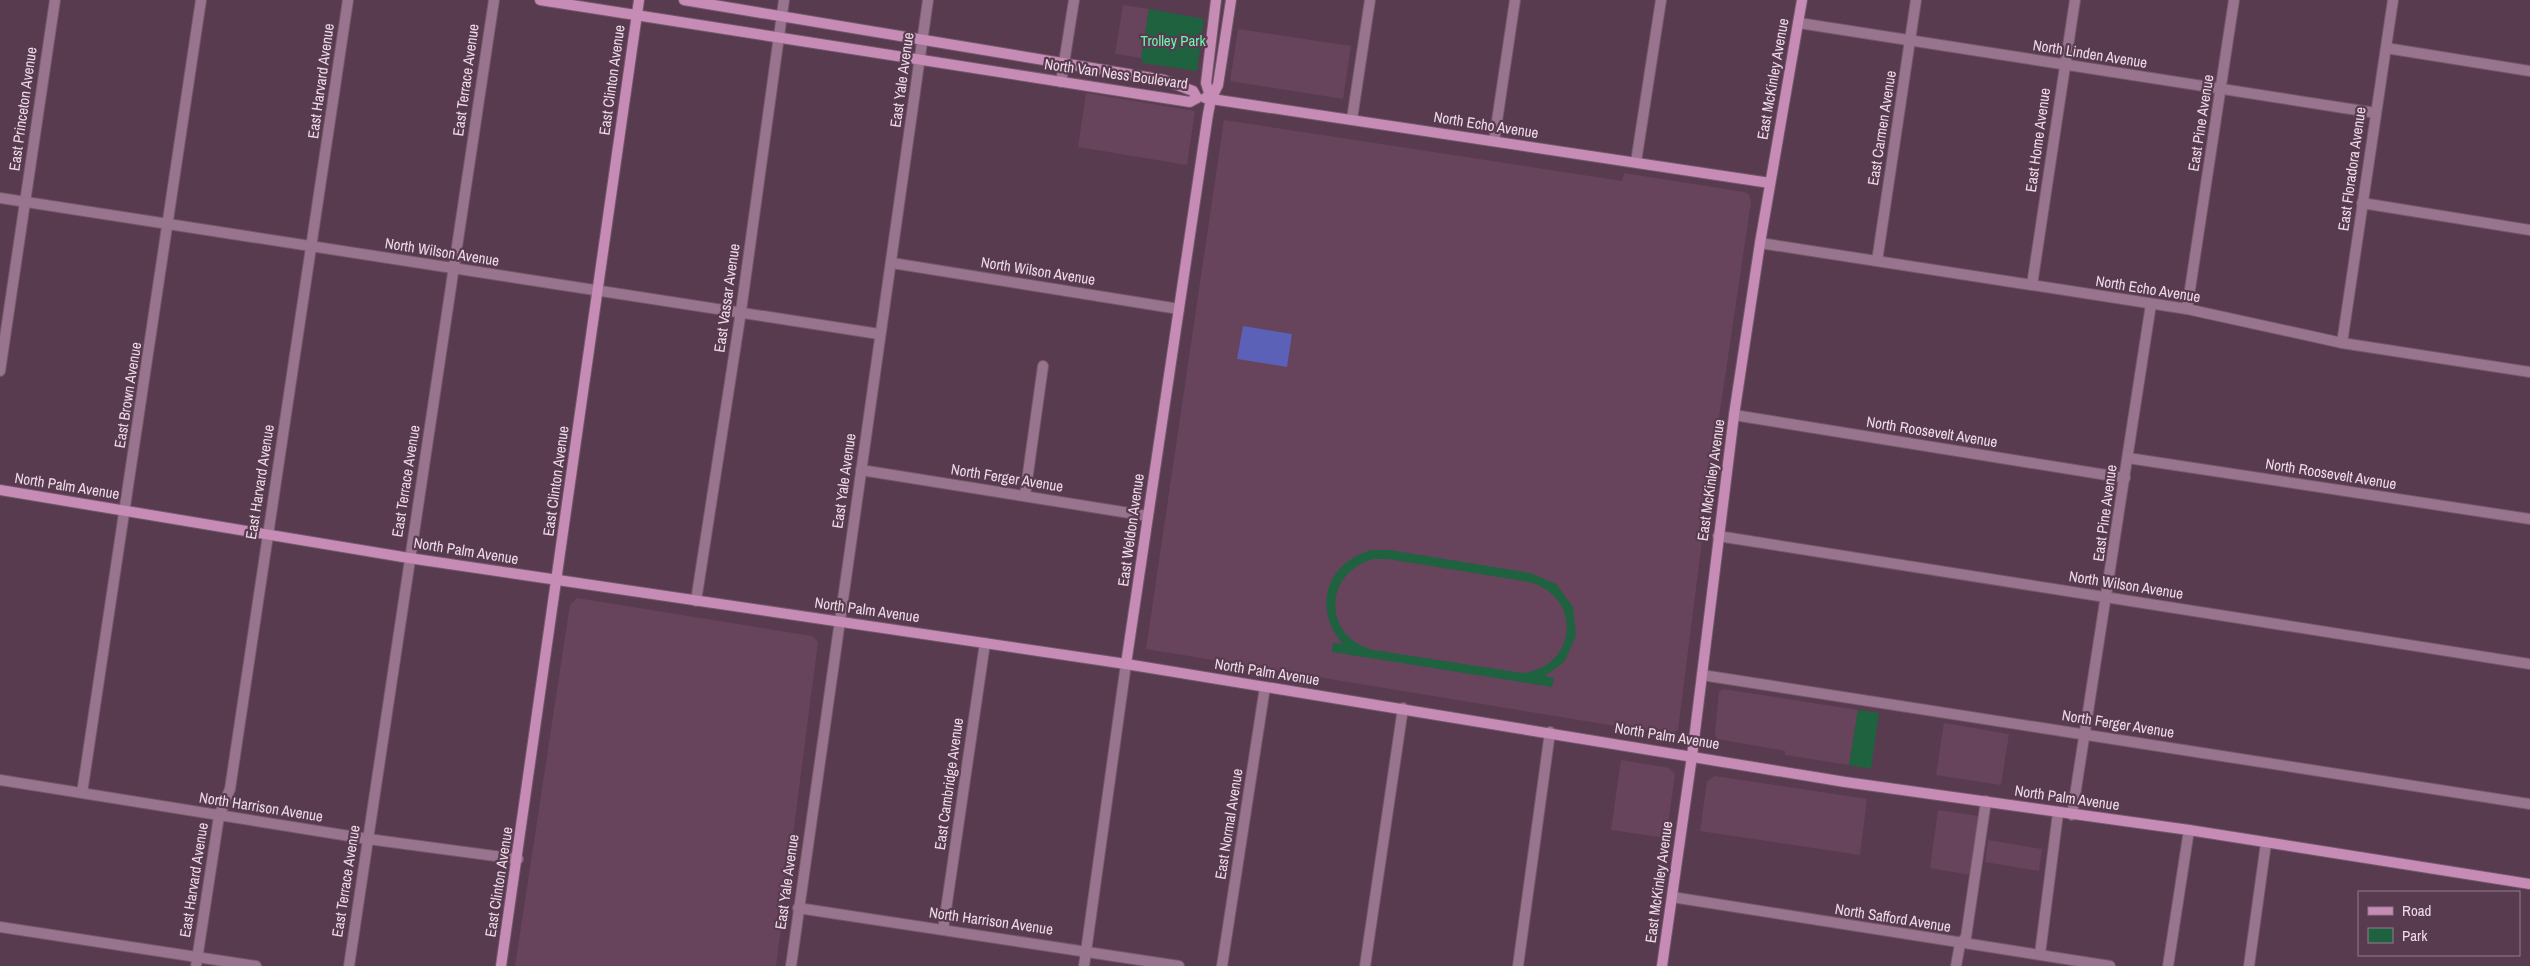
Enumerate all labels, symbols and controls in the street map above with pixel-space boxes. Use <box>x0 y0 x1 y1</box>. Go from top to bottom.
street label: East McKinley Avenue <box>1751 16 1794 141</box>
street label: East Harvard Avenue <box>302 22 339 140</box>
street label: East Terrace Avenue <box>447 22 484 137</box>
street label: East Clinton Avenue <box>593 23 630 136</box>
park label: Trolley Park <box>1140 30 1206 51</box>
street label: East Yale Avenue <box>884 31 919 129</box>
street label: North Linden Avenue <box>2031 34 2149 73</box>
street label: East Princeton Avenue <box>3 45 42 172</box>
street label: North Van Ness Boulevard <box>1043 53 1189 94</box>
street label: East Carmen Avenue <box>1862 69 1901 187</box>
street label: East Pine Avenue <box>2183 73 2219 173</box>
street label: East Home Avenue <box>2020 86 2055 193</box>
street label: East Floradora Avenue <box>2332 105 2371 232</box>
street label: North Echo Avenue <box>1432 106 1540 143</box>
street label: North Wilson Avenue <box>383 232 501 271</box>
street label: East Vassar Avenue <box>708 242 745 354</box>
street label: North Wilson Avenue <box>979 251 1097 290</box>
street label: North Echo Avenue <box>2094 270 2202 307</box>
street label: East Brown Avenue <box>109 340 146 449</box>
street label: North Roosevelt Avenue <box>1865 411 1999 452</box>
street label: East McKinley Avenue <box>1692 417 1729 542</box>
street label: East Harvard Avenue <box>240 423 279 541</box>
street label: East Terrace Avenue <box>386 423 425 538</box>
street label: East Clinton Avenue <box>537 424 574 537</box>
street label: East Yale Avenue <box>826 432 861 530</box>
street label: North Roosevelt Avenue <box>2264 453 2398 494</box>
street label: North Ferger Avenue <box>949 458 1065 497</box>
street label: East Pine Avenue <box>2087 463 2122 563</box>
street label: North Palm Avenue <box>13 467 121 504</box>
street label: East Weldon Avenue <box>1112 472 1149 588</box>
street label: North Palm Avenue <box>412 532 520 569</box>
street label: North Wilson Avenue <box>2067 565 2185 604</box>
street label: North Palm Avenue <box>813 592 921 627</box>
street label: North Palm Avenue <box>1213 653 1321 690</box>
street label: North Ferger Avenue <box>2060 704 2176 743</box>
street label: East Cambridge Avenue <box>929 716 968 851</box>
street label: North Palm Avenue <box>1613 717 1721 754</box>
street label: East Normal Avenue <box>1209 767 1248 881</box>
street label: North Palm Avenue <box>2013 780 2121 815</box>
street label: North Harrison Avenue <box>198 786 325 827</box>
street label: East McKinley Avenue <box>1640 819 1677 944</box>
street label: East Harvard Avenue <box>174 821 213 939</box>
street label: East Terrace Avenue <box>326 823 365 938</box>
street label: East Clinton Avenue <box>479 825 518 939</box>
street label: East Yale Avenue <box>769 833 804 931</box>
legend <box>2358 891 2520 956</box>
street label: North Safford Avenue <box>1834 898 1953 937</box>
text: Road <box>2402 900 2431 921</box>
street label: North Harrison Avenue <box>928 901 1055 940</box>
text: Park <box>2402 925 2428 946</box>

